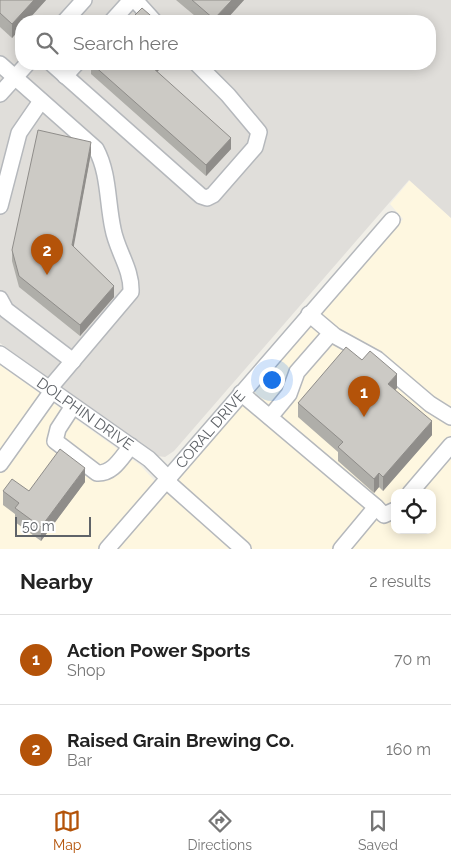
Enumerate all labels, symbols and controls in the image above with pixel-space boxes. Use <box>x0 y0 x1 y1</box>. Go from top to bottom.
search box <box>15 15 436 70</box>
icon: search <box>33 29 61 57</box>
text: Search here <box>73 32 179 54</box>
pin: 2 <box>31 234 63 275</box>
your location <box>259 367 285 393</box>
street label: DOLPHIN DRIVE <box>33 374 137 454</box>
pin: 1 <box>348 376 380 417</box>
street label: CORAL DRIVE <box>172 387 249 472</box>
map controls <box>391 489 436 534</box>
button: locate <box>391 489 436 534</box>
scale bar <box>15 514 91 537</box>
text: 50 m <box>22 518 55 534</box>
text: Nearby <box>20 569 93 594</box>
text: 2 results <box>369 572 431 591</box>
text: Action Power Sports <box>67 639 250 661</box>
text: 1 <box>32 650 40 669</box>
text: 70 m <box>394 650 431 669</box>
text: Shop <box>67 661 105 680</box>
text: Raised Grain Brewing Co. <box>67 729 294 751</box>
text: 2 <box>31 740 41 759</box>
text: 160 m <box>386 740 431 759</box>
text: Bar <box>67 751 92 770</box>
tab: Map <box>53 807 81 853</box>
tab: Directions <box>187 807 252 853</box>
tab: Saved <box>358 807 398 853</box>

